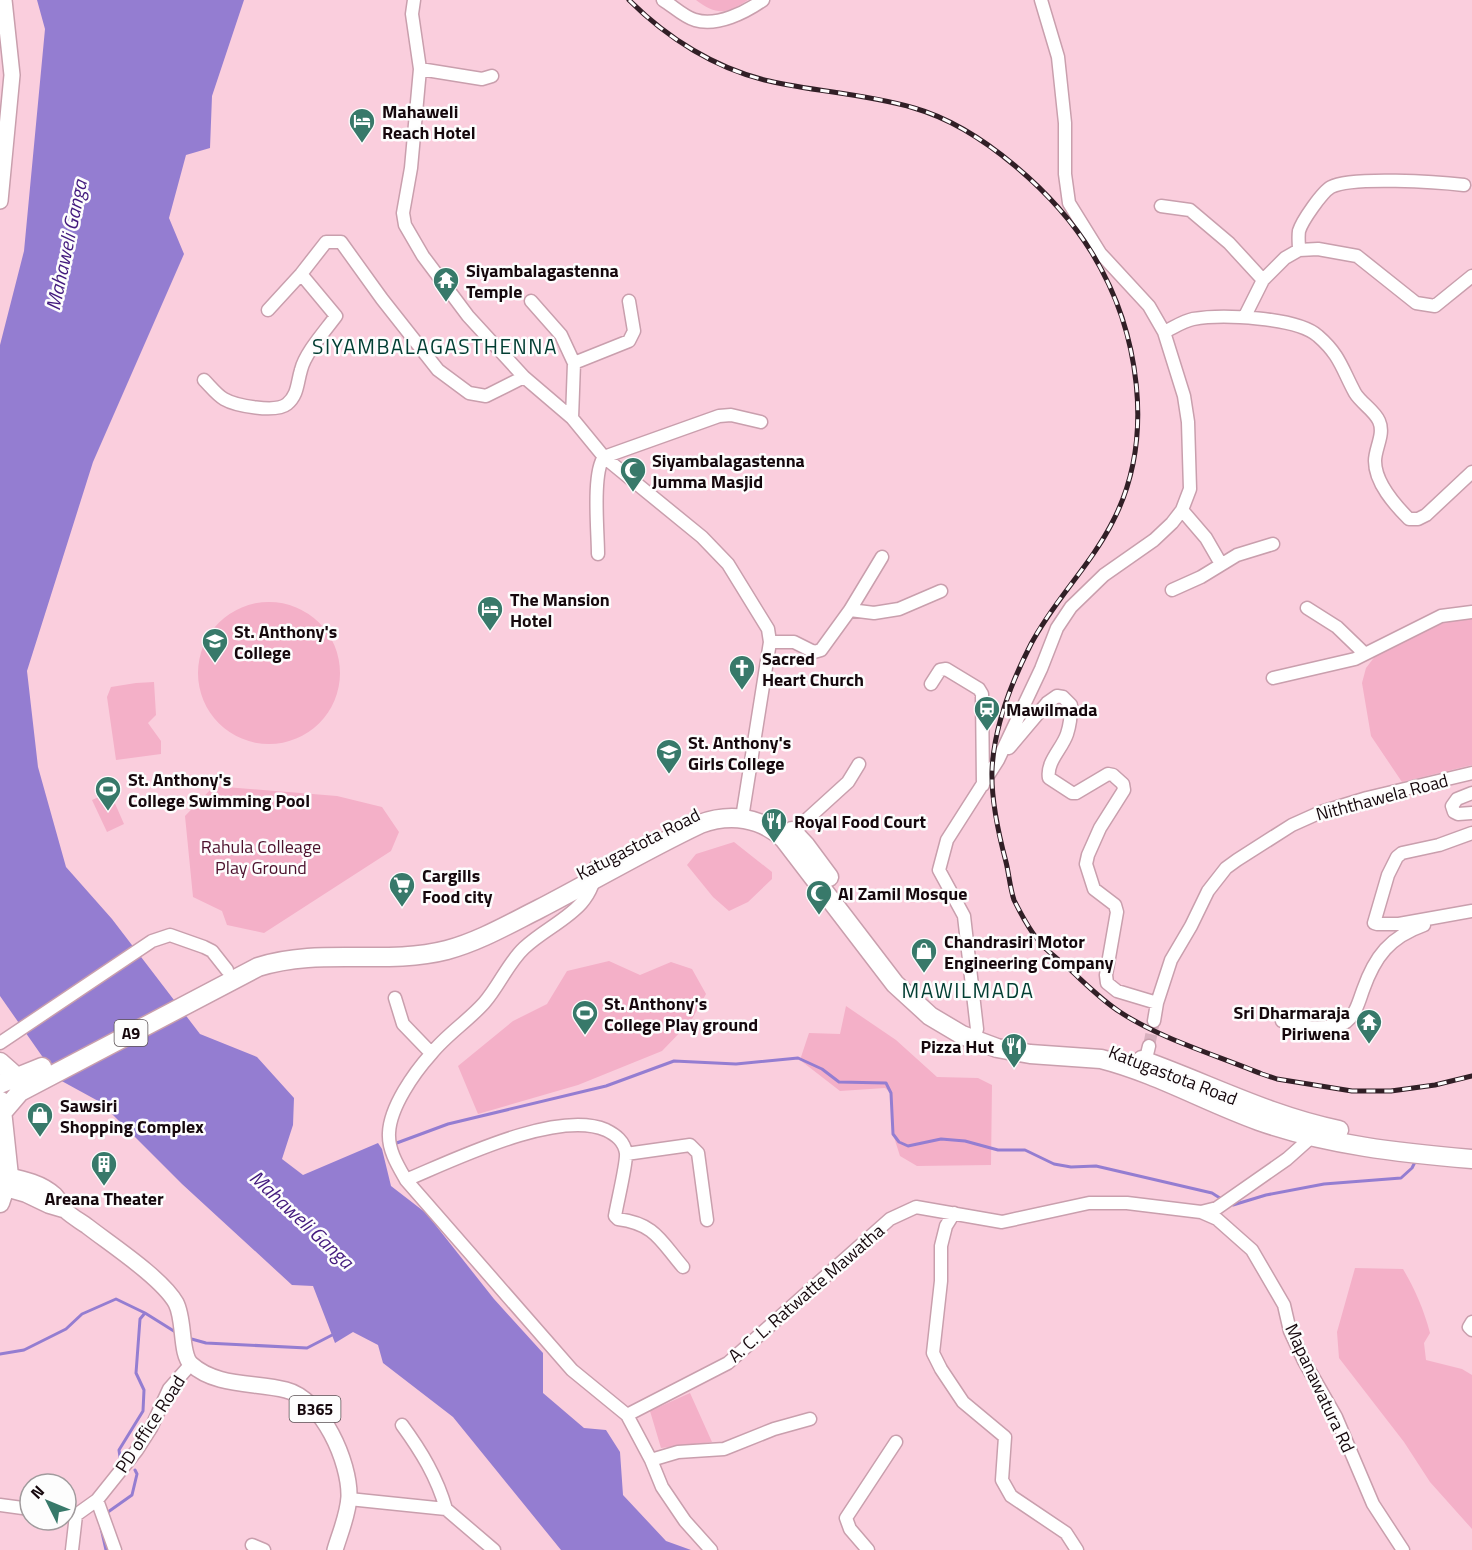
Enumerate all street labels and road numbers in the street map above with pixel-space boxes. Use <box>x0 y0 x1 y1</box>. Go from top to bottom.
street label: Niththawela Road <box>1313 766 1451 828</box>
street label: Katugastota Road <box>571 801 705 887</box>
road number: A9 <box>114 1020 148 1046</box>
street label: Katugastota Road <box>1105 1038 1241 1112</box>
street label: A. C. L. Ratwatte Mawatha <box>722 1217 890 1369</box>
street label: Mapanawatura Rd <box>1278 1319 1362 1457</box>
street label: PD office Road <box>108 1370 192 1478</box>
road number: B365 <box>290 1396 340 1422</box>

